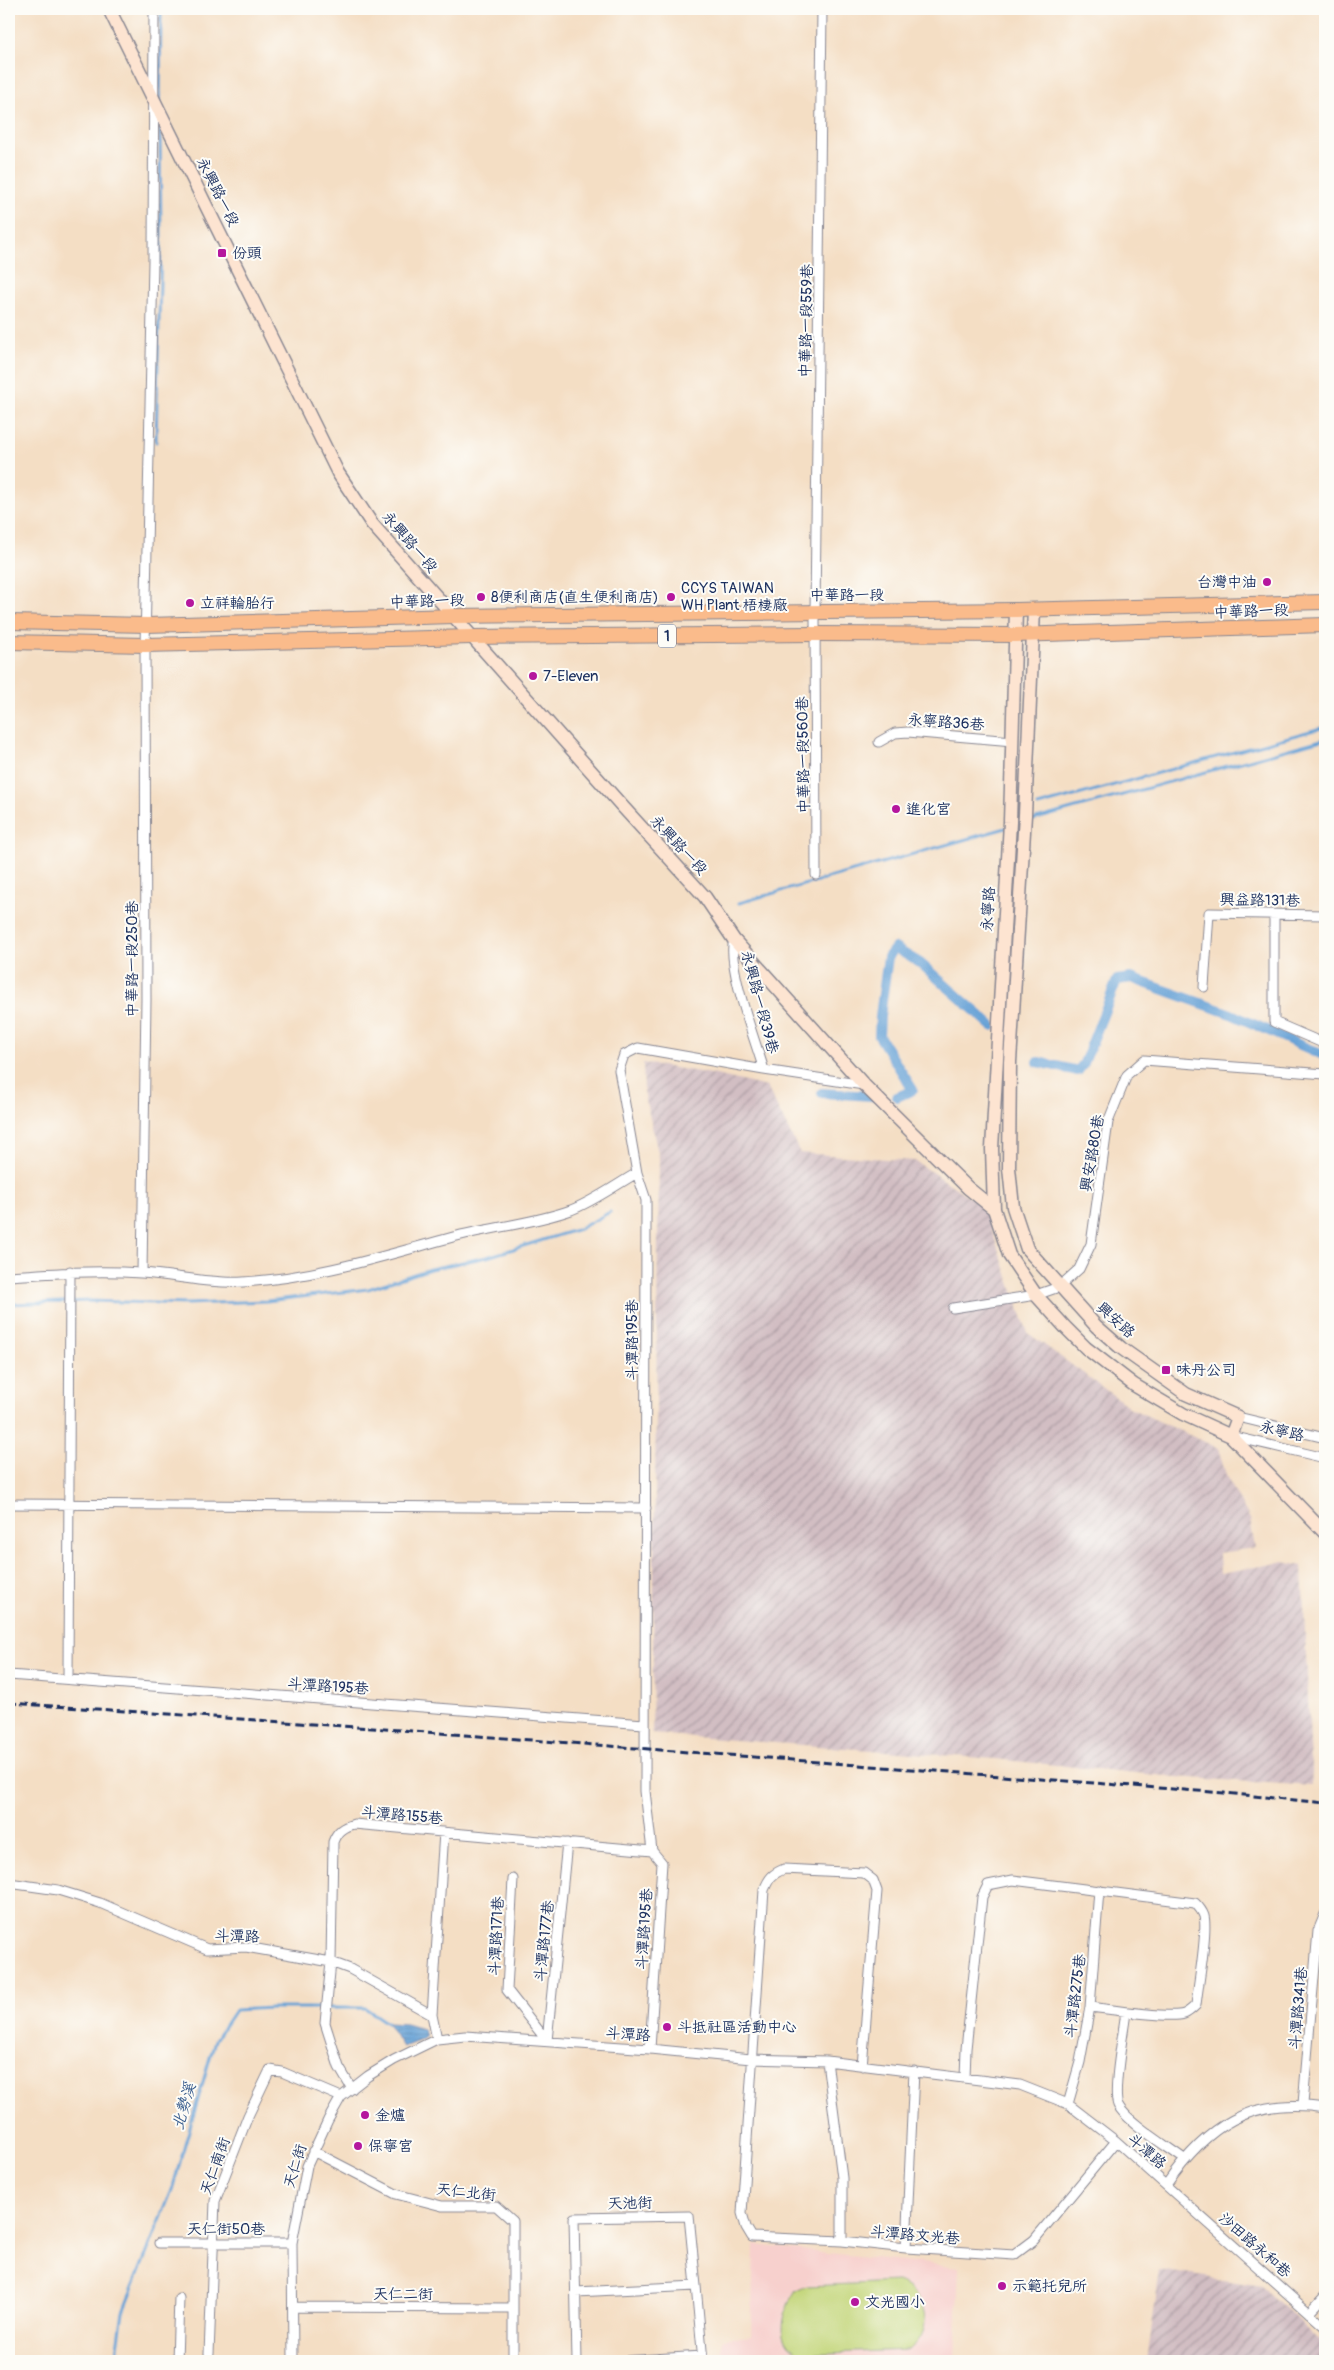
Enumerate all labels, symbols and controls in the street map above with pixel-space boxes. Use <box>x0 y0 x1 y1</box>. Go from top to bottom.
street label: 永興路一段 <box>192 154 243 230</box>
place label: 份頭 <box>232 244 262 263</box>
marker: 份頭 <box>216 247 228 259</box>
street label: 中華路一段559巷 <box>796 264 817 378</box>
street label: 永興路一段 <box>378 508 441 577</box>
place label: 台灣中油 <box>1197 573 1257 592</box>
marker: 台灣中油 <box>1261 576 1273 588</box>
place label: CCYS TAIWAN WH Plant 梧棲廠 <box>681 579 788 615</box>
street label: 中華路一段 <box>809 586 885 605</box>
place label: 8便利商店(直生便利商店) <box>491 588 659 607</box>
street label: 中華路一段 <box>389 591 465 612</box>
marker: 8便利商店(直生便利商店) <box>475 591 487 603</box>
marker: CCYS TAIWAN WH Plant 梧棲廠 <box>665 591 677 603</box>
place label: 立祥輪胎行 <box>200 594 275 613</box>
marker: 立祥輪胎行 <box>184 597 196 609</box>
street label: 中華路一段 <box>1213 601 1289 622</box>
road number: 1 <box>658 624 676 648</box>
place label: 7-Eleven <box>543 667 598 686</box>
marker: 7-Eleven <box>527 670 539 682</box>
street label: 中華路一段560巷 <box>793 696 814 814</box>
street label: 永寧路36巷 <box>907 710 985 735</box>
place label: 進化宮 <box>906 800 951 819</box>
marker: 進化宮 <box>890 803 902 815</box>
street label: 永興路一段 <box>646 811 711 879</box>
street label: 永寧路 <box>978 886 999 932</box>
street label: 興益路131巷 <box>1220 890 1300 911</box>
street label: 中華路一段250巷 <box>123 901 142 1017</box>
street label: 永興路一段39巷 <box>737 948 782 1056</box>
street label: 興安路80巷 <box>1076 1113 1109 1193</box>
street label: 興安路 <box>1093 1298 1139 1342</box>
street label: 斗潭路195巷 <box>623 1299 642 1381</box>
place label: 味丹公司 <box>1176 1361 1236 1380</box>
marker: 味丹公司 <box>1160 1364 1172 1376</box>
street label: 永寧路 <box>1258 1417 1306 1446</box>
street label: 斗潭路195巷 <box>287 1674 369 1699</box>
street label: 斗潭路155巷 <box>360 1802 444 1829</box>
street label: 斗潭路195巷 <box>632 1888 657 1970</box>
street label: 斗潭路171巷 <box>485 1896 508 1976</box>
street label: 斗潭路177巷 <box>531 1899 558 1983</box>
street label: 斗潭路 <box>214 1927 260 1946</box>
street label: 斗潭路275巷 <box>1061 1953 1090 2039</box>
street label: 斗潭路341巷 <box>1285 1966 1312 2050</box>
place label: 斗抵社區活動中心 <box>677 2018 797 2037</box>
marker: 斗抵社區活動中心 <box>661 2021 673 2033</box>
street label: 斗潭路 <box>605 2023 651 2046</box>
water label: 北勢溪 <box>168 2079 200 2132</box>
place label: 金爐 <box>375 2106 405 2125</box>
marker: 金爐 <box>359 2109 371 2121</box>
street label: 斗潭路 <box>1123 2129 1170 2173</box>
street label: 天仁南街 <box>196 2135 235 2198</box>
place label: 保寧宮 <box>368 2137 413 2156</box>
marker: 保寧宮 <box>352 2140 364 2152</box>
street label: 天仁街 <box>280 2142 311 2190</box>
street label: 天仁北街 <box>435 2180 497 2205</box>
street label: 天池街 <box>607 2194 653 2213</box>
street label: 沙田路永和巷 <box>1214 2209 1295 2282</box>
street label: 天仁街50巷 <box>187 2220 265 2239</box>
street label: 斗潭路文光巷 <box>869 2222 961 2249</box>
place label: 示範托兒所 <box>1012 2277 1087 2296</box>
marker: 示範托兒所 <box>996 2280 1008 2292</box>
street label: 天仁二街 <box>373 2285 433 2304</box>
place label: 文光國小 <box>865 2293 925 2312</box>
marker: 文光國小 <box>849 2296 861 2308</box>

